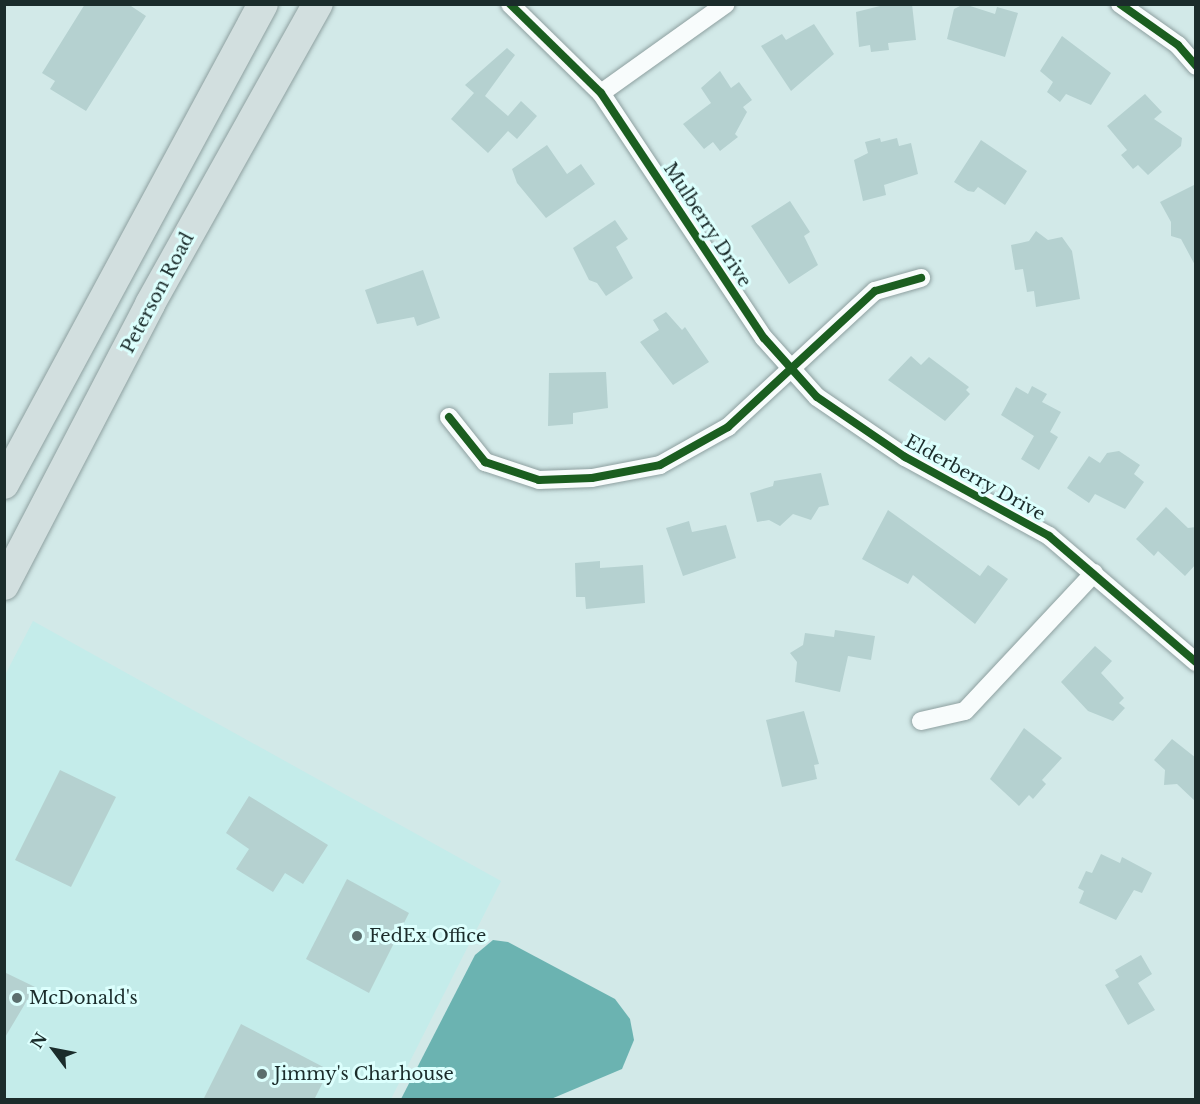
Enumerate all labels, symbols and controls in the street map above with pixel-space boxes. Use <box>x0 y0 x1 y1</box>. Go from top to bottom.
street label: Mulberry Drive <box>659 159 755 291</box>
street label: Peterson Road <box>117 229 199 357</box>
street label: Elderberry Drive <box>901 430 1049 526</box>
place label: FedEx Office <box>369 925 486 947</box>
marker: FedEx Office <box>350 929 364 943</box>
place label: McDonald's <box>29 987 138 1009</box>
marker: McDonald's <box>10 991 24 1005</box>
north arrow <box>24 1020 84 1080</box>
text: N <box>26 1029 51 1052</box>
place label: Jimmy's Charhouse <box>274 1063 454 1085</box>
marker: Jimmy's Charhouse <box>255 1067 269 1081</box>

